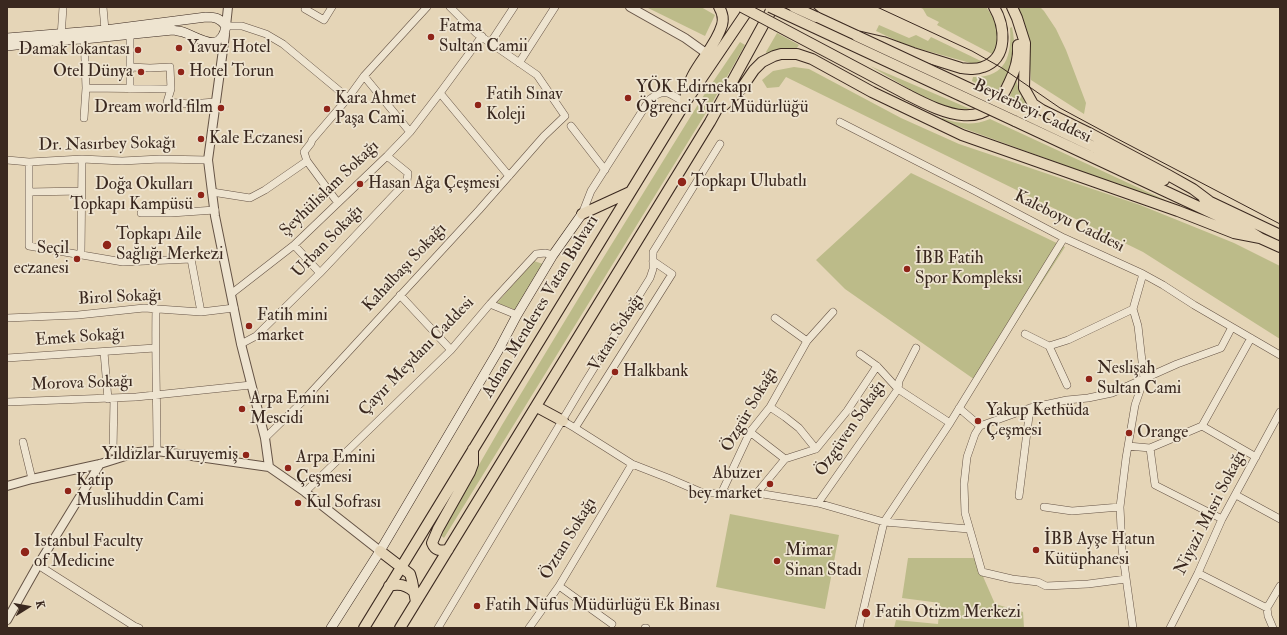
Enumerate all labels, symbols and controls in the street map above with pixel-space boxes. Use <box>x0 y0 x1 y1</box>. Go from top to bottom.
place label: Fatma Sultan Camii <box>439 17 528 57</box>
marker: Fatma Sultan Camii <box>426 32 436 42</box>
place label: Yavuz Hotel <box>187 38 271 58</box>
place label: Damak lokantası <box>18 40 130 60</box>
marker: Yavuz Hotel <box>174 43 184 53</box>
marker: Damak lokantası <box>133 45 143 55</box>
place label: Otel Dünya <box>53 62 133 82</box>
place label: Hotel Torun <box>189 62 274 82</box>
marker: Otel Dünya <box>136 67 146 77</box>
marker: Hotel Torun <box>176 67 186 77</box>
street label: Beylerbeyi Caddesi <box>970 76 1094 148</box>
place label: YÖK Edirnekapı Öğrenci Yurt Müdürlüğü <box>636 78 808 118</box>
place label: Fatih Sınav Koleji <box>486 85 563 125</box>
place label: Kara Ahmet Paşa Cami <box>335 89 416 129</box>
marker: YÖK Edirnekapı Öğrenci Yurt Müdürlüğü <box>623 93 633 103</box>
place label: Dream world film <box>94 98 213 118</box>
marker: Fatih Sınav Koleji <box>473 100 483 110</box>
marker: Dream world film <box>216 103 226 113</box>
marker: Kara Ahmet Paşa Cami <box>322 104 332 114</box>
place label: Kale Eczanesi <box>209 129 303 149</box>
street label: Dr. Nasırbey Sokağı <box>38 134 176 156</box>
marker: Kale Eczanesi <box>196 134 206 144</box>
street label: Şeyhülislam Sokağı <box>276 137 384 241</box>
place label: Topkapı Ulubatlı <box>691 172 807 192</box>
place label: Hasan Ağa Çeşmesi <box>368 174 500 194</box>
place label: Doğa Okulları Topkapı Kampüsü <box>70 175 193 215</box>
marker: Topkapı Ulubatlı <box>676 176 688 188</box>
marker: Hasan Ağa Çeşmesi <box>355 179 365 189</box>
street label: Kaleboyu Caddesi <box>1011 187 1127 257</box>
marker: Doğa Okulları Topkapı Kampüsü <box>196 190 206 200</box>
street label: Urban Sokağı <box>288 201 368 283</box>
street label: Adnan Menderes Vatan Bulvarı <box>478 212 604 402</box>
street label: Kahalbaşı Sokağı <box>359 219 451 317</box>
place label: Topkapı Aile Sağlığı Merkezi <box>116 225 223 265</box>
place label: Seçil eczanesi <box>14 239 69 279</box>
marker: Topkapı Aile Sağlığı Merkezi <box>101 239 113 251</box>
place label: İBB Fatih Spor Kompleksi <box>915 249 1022 289</box>
marker: Seçil eczanesi <box>72 254 82 264</box>
marker: İBB Fatih Spor Kompleksi <box>902 264 912 274</box>
street label: Birol Sokağı <box>78 286 162 310</box>
street label: Vatan Sokağı <box>585 290 649 376</box>
street label: Çayır Meydanı Caddesi <box>355 293 479 421</box>
place label: Fatih mini market <box>257 306 328 346</box>
marker: Fatih mini market <box>244 321 254 331</box>
street label: Emek Sokağı <box>35 325 125 351</box>
place label: Neslişah Sultan Cami <box>1097 359 1181 399</box>
place label: Halkbank <box>623 362 688 382</box>
street label: Özgür Sokağı <box>717 364 783 456</box>
marker: Halkbank <box>610 367 620 377</box>
street label: Morova Sokağı <box>31 372 133 396</box>
marker: Neslişah Sultan Cami <box>1084 374 1094 384</box>
street label: Özgüven Sokağı <box>811 377 891 481</box>
place label: Arpa Emini Mescidi <box>250 389 330 429</box>
place label: Yakup Kethüda Çeşmesi <box>986 401 1089 441</box>
marker: Arpa Emini Mescidi <box>237 404 247 414</box>
marker: Yakup Kethüda Çeşmesi <box>973 416 983 426</box>
place label: Orange <box>1137 423 1188 443</box>
marker: Orange <box>1124 428 1134 438</box>
place label: Yildizlar Kuruyemiş <box>102 445 238 465</box>
street label: Niyazi Mısri Sokağı <box>1171 447 1251 579</box>
place label: Arpa Emini Çeşmesi <box>296 448 376 488</box>
marker: Yildizlar Kuruyemiş <box>241 450 251 460</box>
marker: Arpa Emini Çeşmesi <box>283 463 293 473</box>
place label: Abuzer bey market <box>689 464 762 504</box>
place label: Katip Muslihuddin Cami <box>76 471 204 511</box>
marker: Abuzer bey market <box>765 479 775 489</box>
marker: Katip Muslihuddin Cami <box>63 486 73 496</box>
place label: Kul Sofrası <box>306 493 381 513</box>
street label: Öztan Sokağı <box>536 494 602 584</box>
marker: Kul Sofrası <box>293 498 303 508</box>
place label: İBB Ayşe Hatun Kütüphanesi <box>1044 530 1155 570</box>
place label: Istanbul Faculty of Medicine <box>34 532 143 572</box>
place label: Mimar Sinan Stadı <box>785 541 862 581</box>
marker: İBB Ayşe Hatun Kütüphanesi <box>1031 545 1041 555</box>
marker: Istanbul Faculty of Medicine <box>19 546 31 558</box>
marker: Mimar Sinan Stadı <box>772 556 782 566</box>
north arrow <box>8 587 48 627</box>
place label: Fatih Nüfus Müdürlüğü Ek Binası <box>485 596 720 616</box>
text: K <box>33 600 47 610</box>
marker: Fatih Nüfus Müdürlüğü Ek Binası <box>472 601 482 611</box>
place label: Fatih Otizm Merkezi <box>875 603 1021 623</box>
marker: Fatih Otizm Merkezi <box>860 607 872 619</box>

